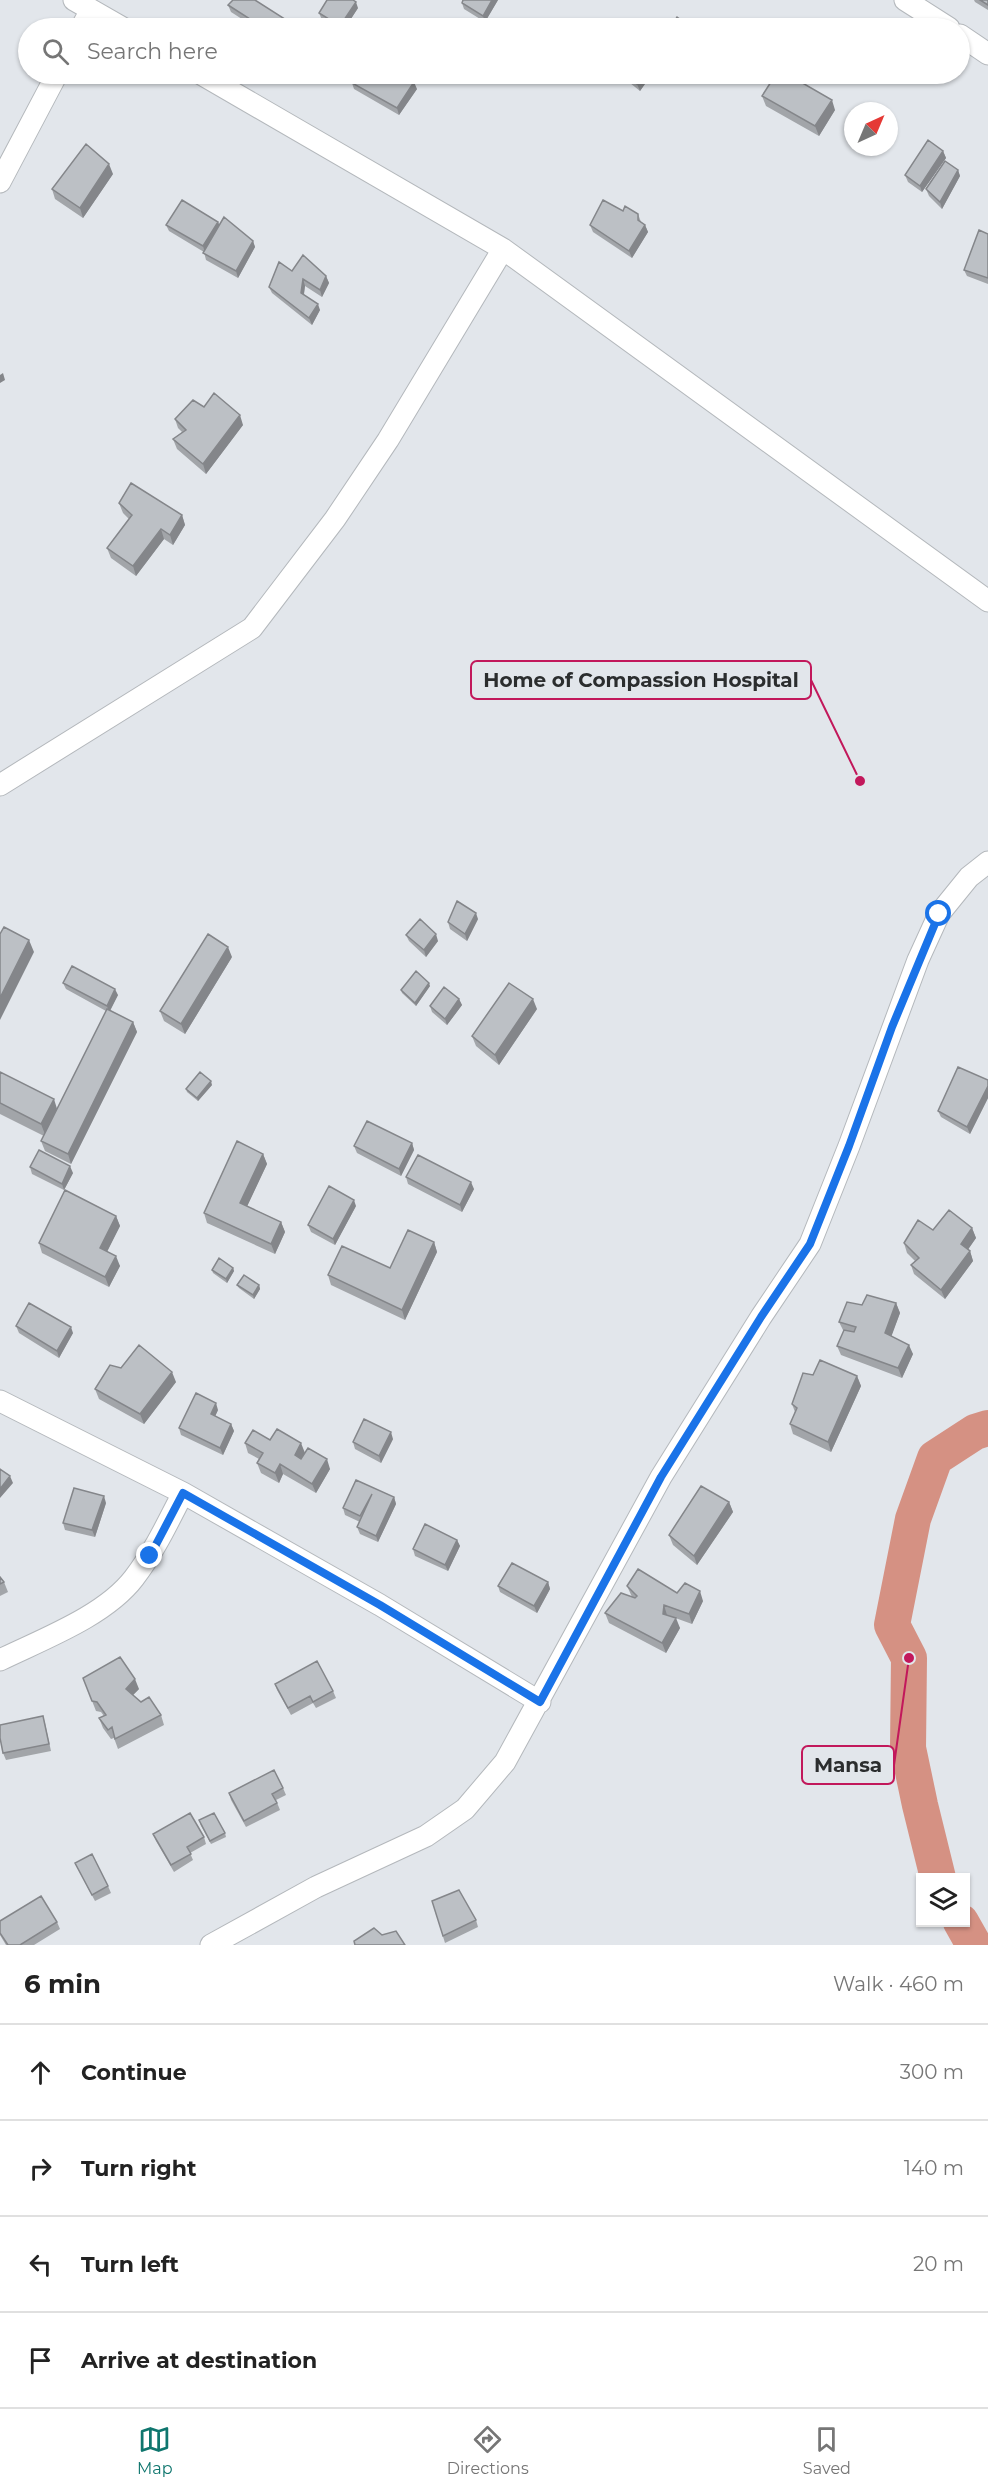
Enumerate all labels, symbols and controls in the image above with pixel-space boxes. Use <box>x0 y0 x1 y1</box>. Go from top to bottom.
search box <box>18 18 970 84</box>
icon: search <box>39 35 72 68</box>
text: Search here <box>87 38 218 65</box>
north arrow <box>844 102 898 156</box>
callout: Home of Compassion Hospital <box>471 661 811 699</box>
text: Home of Compassion Hospital <box>483 668 799 692</box>
route start <box>925 900 951 926</box>
route end <box>136 1542 162 1568</box>
callout: Mansa <box>802 1746 894 1784</box>
text: Mansa <box>814 1753 882 1777</box>
map controls <box>916 1873 970 1927</box>
button: layers <box>916 1873 970 1927</box>
text: 6 min <box>24 1968 101 2000</box>
text: Walk · 460 m <box>833 1972 964 1996</box>
icon: ahead <box>24 2056 57 2089</box>
text: Continue <box>81 2059 187 2086</box>
text: 300 m <box>900 2060 964 2084</box>
icon: right <box>24 2152 57 2185</box>
text: Turn right <box>81 2155 196 2182</box>
text: 140 m <box>904 2156 964 2180</box>
icon: left <box>24 2248 57 2281</box>
text: Turn left <box>81 2251 179 2278</box>
text: 20 m <box>913 2252 964 2276</box>
icon: arrive <box>24 2344 57 2377</box>
text: Arrive at destination <box>81 2347 317 2374</box>
tab: Map <box>137 2423 173 2478</box>
tab: Directions <box>447 2423 529 2478</box>
tab: Saved <box>803 2423 851 2478</box>

